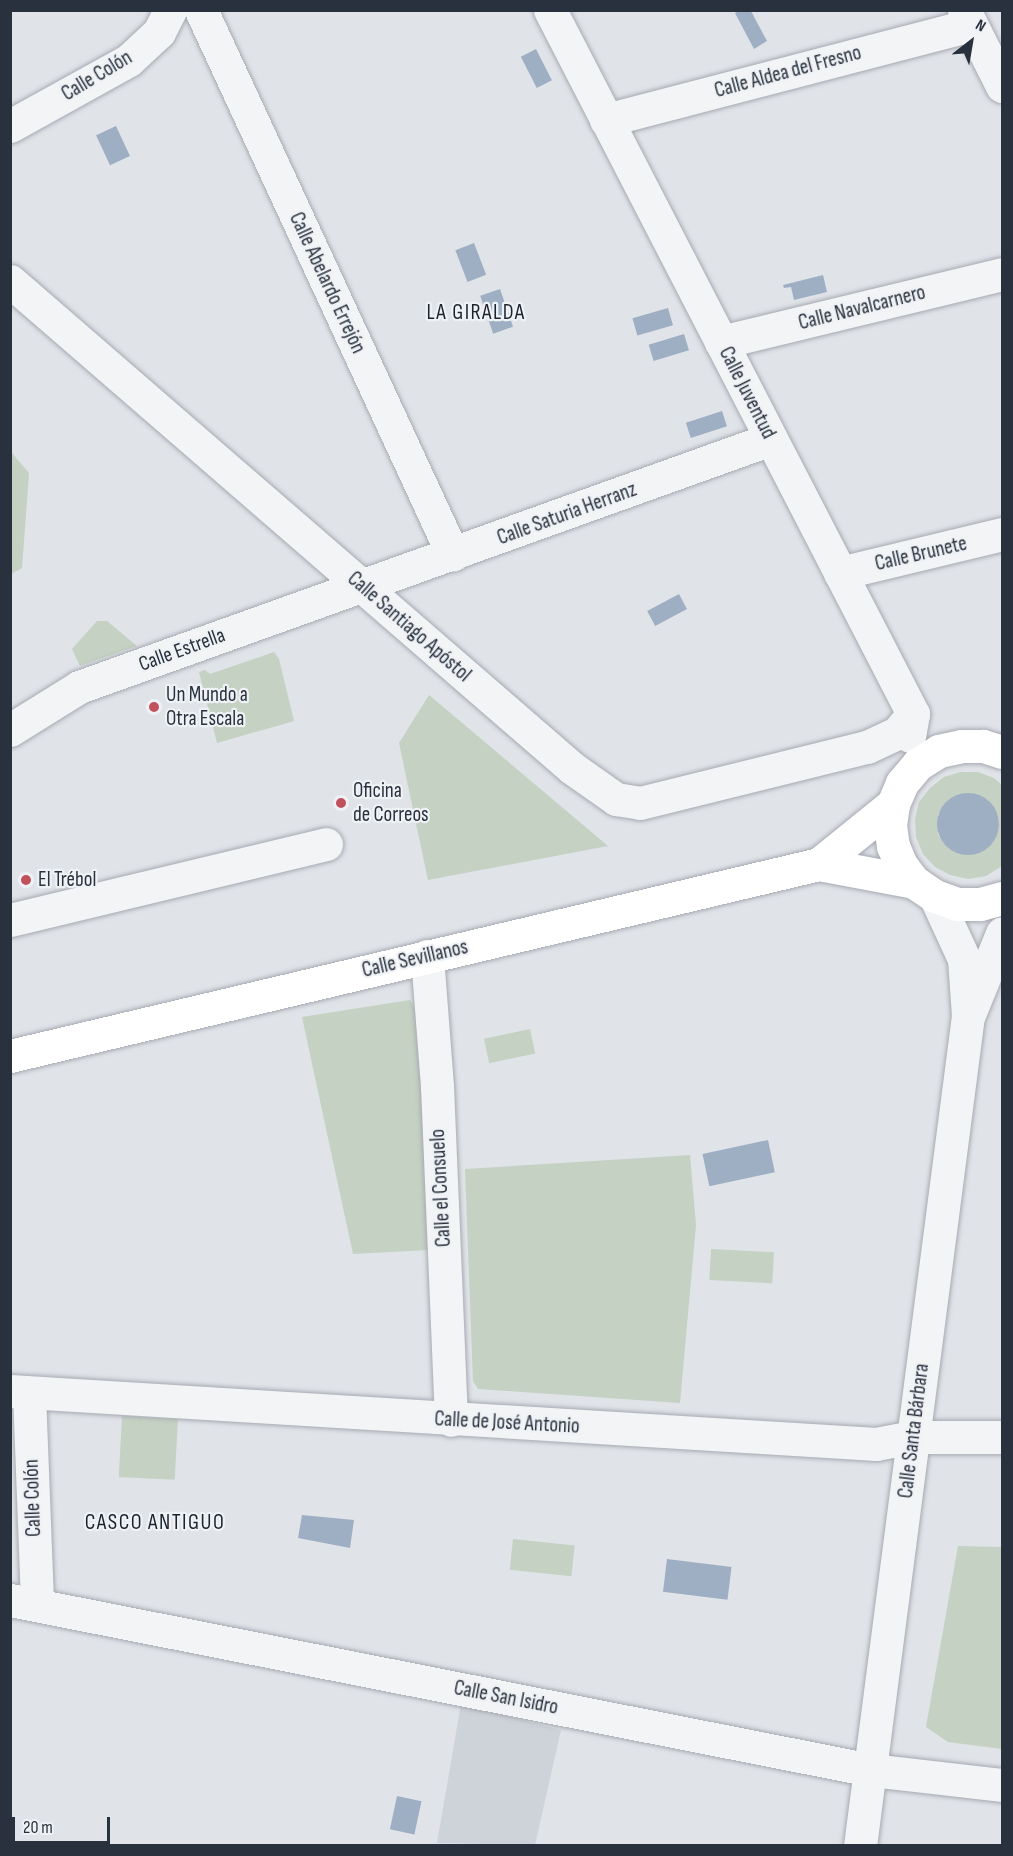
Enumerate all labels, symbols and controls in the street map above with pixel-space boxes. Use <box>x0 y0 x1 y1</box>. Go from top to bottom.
north arrow <box>941 12 1001 72</box>
text: N <box>972 16 989 36</box>
street label: Calle Aldea del Fresno <box>712 40 864 104</box>
street label: Calle Colón <box>57 45 137 107</box>
street label: Calle Abelardo Errejón <box>283 208 371 358</box>
street label: Calle Navalcarnero <box>796 280 928 336</box>
district label: LA GIRALDA <box>426 300 526 326</box>
street label: Calle Juventud <box>713 343 781 443</box>
street label: Calle Saturia Herranz <box>494 477 640 551</box>
street label: Calle Brunete <box>873 531 969 577</box>
street label: Calle Santiago Apóstol <box>342 566 476 688</box>
street label: Calle Estrella <box>135 623 229 677</box>
place label: Un Mundo a Otra Escala <box>166 682 248 732</box>
marker: Un Mundo a Otra Escala <box>147 700 161 714</box>
place label: Oficina de Correos <box>353 778 429 828</box>
marker: Oficina de Correos <box>334 796 348 810</box>
place label: El Trébol <box>38 867 96 893</box>
marker: El Trébol <box>19 873 33 887</box>
street label: Calle Sevillanos <box>360 935 470 983</box>
street label: Calle el Consuelo <box>425 1128 457 1248</box>
street label: Calle Santa Bárbara <box>893 1362 935 1500</box>
street label: Calle de José Antonio <box>434 1407 580 1439</box>
street label: Calle Colón <box>19 1459 47 1537</box>
district label: CASCO ANTIGUO <box>85 1510 225 1536</box>
street label: Calle San Isidro <box>452 1676 560 1720</box>
scale bar <box>15 1805 112 1843</box>
text: 20 m <box>23 1817 53 1838</box>

